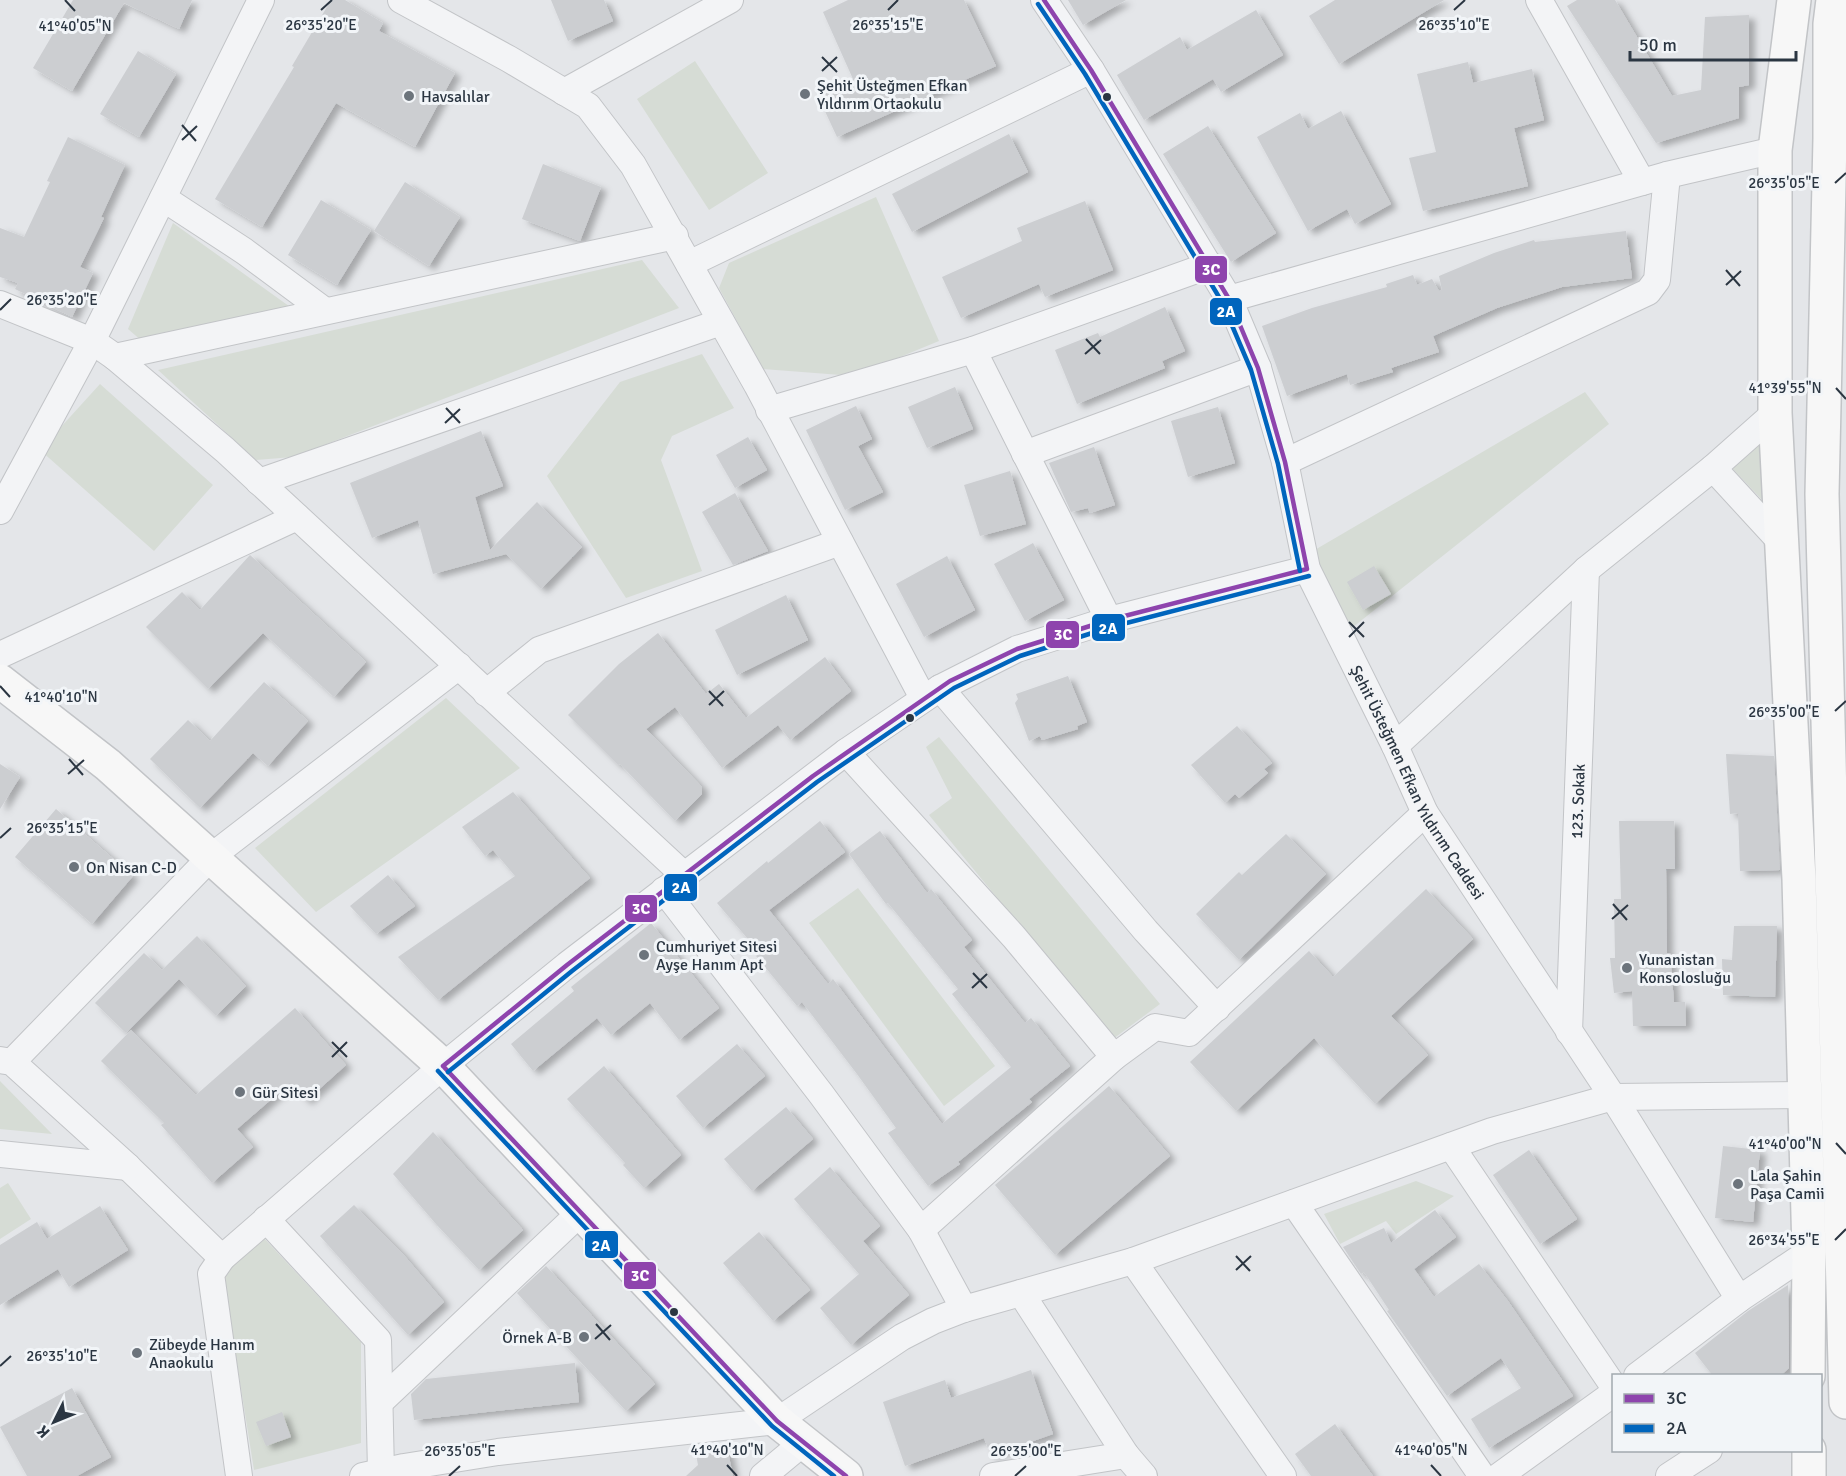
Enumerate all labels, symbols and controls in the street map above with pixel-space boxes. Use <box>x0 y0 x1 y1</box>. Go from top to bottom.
text: 26°35'20"E <box>285 16 357 34</box>
text: 26°35'15"E <box>852 16 924 34</box>
text: 26°35'10"E <box>1418 16 1490 34</box>
text: 41°40'05"N <box>38 17 112 35</box>
scale bar <box>1630 24 1796 62</box>
text: 50 m <box>1639 34 1677 56</box>
place label: Şehit Üsteğmen Efkan Yıldırım Ortaokulu <box>817 76 967 114</box>
place label: Havsalılar <box>421 87 490 107</box>
marker: Şehit Üsteğmen Efkan Yıldırım Ortaokulu <box>798 87 812 101</box>
marker: Havsalılar <box>402 89 416 103</box>
unlabelled marker <box>1101 91 1113 103</box>
text: 26°35'05"E <box>1748 174 1820 192</box>
line badge: 3C <box>1194 255 1228 284</box>
text: 3C <box>1202 260 1220 280</box>
text: 26°35'20"E <box>26 291 98 309</box>
line badge: 2A <box>1209 297 1243 326</box>
text: 2A <box>1217 302 1236 322</box>
text: 41°39'55"N <box>1748 379 1822 397</box>
line badge: 2A <box>1091 613 1126 642</box>
text: 2A <box>1099 619 1118 639</box>
line badge: 3C <box>1045 620 1080 649</box>
text: 3C <box>1054 625 1072 645</box>
street label: Şehit Üsteğmen Efkan Yıldırım Caddesi <box>1345 662 1489 904</box>
text: 41°40'10"N <box>24 688 98 706</box>
text: 26°35'00"E <box>1748 703 1820 721</box>
unlabelled marker <box>904 712 916 724</box>
street label: 123. Sokak <box>1567 763 1590 839</box>
text: 26°35'15"E <box>26 819 98 837</box>
place label: On Nisan C-D <box>86 858 177 878</box>
marker: On Nisan C-D <box>67 860 81 874</box>
line badge: 2A <box>663 873 698 902</box>
text: 2A <box>672 878 691 898</box>
line badge: 3C <box>624 894 658 923</box>
text: 3C <box>632 899 650 919</box>
place label: Cumhuriyet Sitesi Ayşe Hanım Apt <box>656 937 777 975</box>
marker: Cumhuriyet Sitesi Ayşe Hanım Apt <box>637 948 651 962</box>
place label: Yunanistan Konsolosluğu <box>1639 950 1731 988</box>
marker: Yunanistan Konsolosluğu <box>1620 961 1634 975</box>
place label: Gür Sitesi <box>252 1083 318 1103</box>
marker: Gür Sitesi <box>233 1085 247 1099</box>
text: 41°40'00"N <box>1748 1135 1822 1153</box>
place label: Lala Şahin Paşa Camii <box>1750 1166 1825 1204</box>
marker: Lala Şahin Paşa Camii <box>1731 1177 1745 1191</box>
line badge: 2A <box>584 1230 619 1259</box>
text: 26°34'55"E <box>1748 1231 1820 1249</box>
text: 2A <box>592 1236 611 1256</box>
line badge: 3C <box>623 1261 657 1290</box>
text: 3C <box>631 1266 649 1286</box>
unlabelled marker <box>668 1306 680 1318</box>
place label: Örnek A-B <box>502 1328 572 1348</box>
marker: Örnek A-B <box>577 1330 591 1344</box>
place label: Zübeyde Hanım Anaokulu <box>149 1335 255 1373</box>
marker: Zübeyde Hanım Anaokulu <box>130 1346 144 1360</box>
text: 26°35'10"E <box>26 1347 98 1365</box>
legend <box>1612 1374 1822 1452</box>
text: 3C <box>1666 1387 1687 1409</box>
north arrow <box>24 1392 84 1452</box>
text: 2A <box>1666 1417 1687 1439</box>
text: K <box>33 1421 54 1442</box>
text: 41°40'10"N <box>690 1441 764 1459</box>
text: 41°40'05"N <box>1394 1441 1468 1459</box>
text: 26°35'05"E <box>424 1442 496 1460</box>
text: 26°35'00"E <box>990 1442 1062 1460</box>

